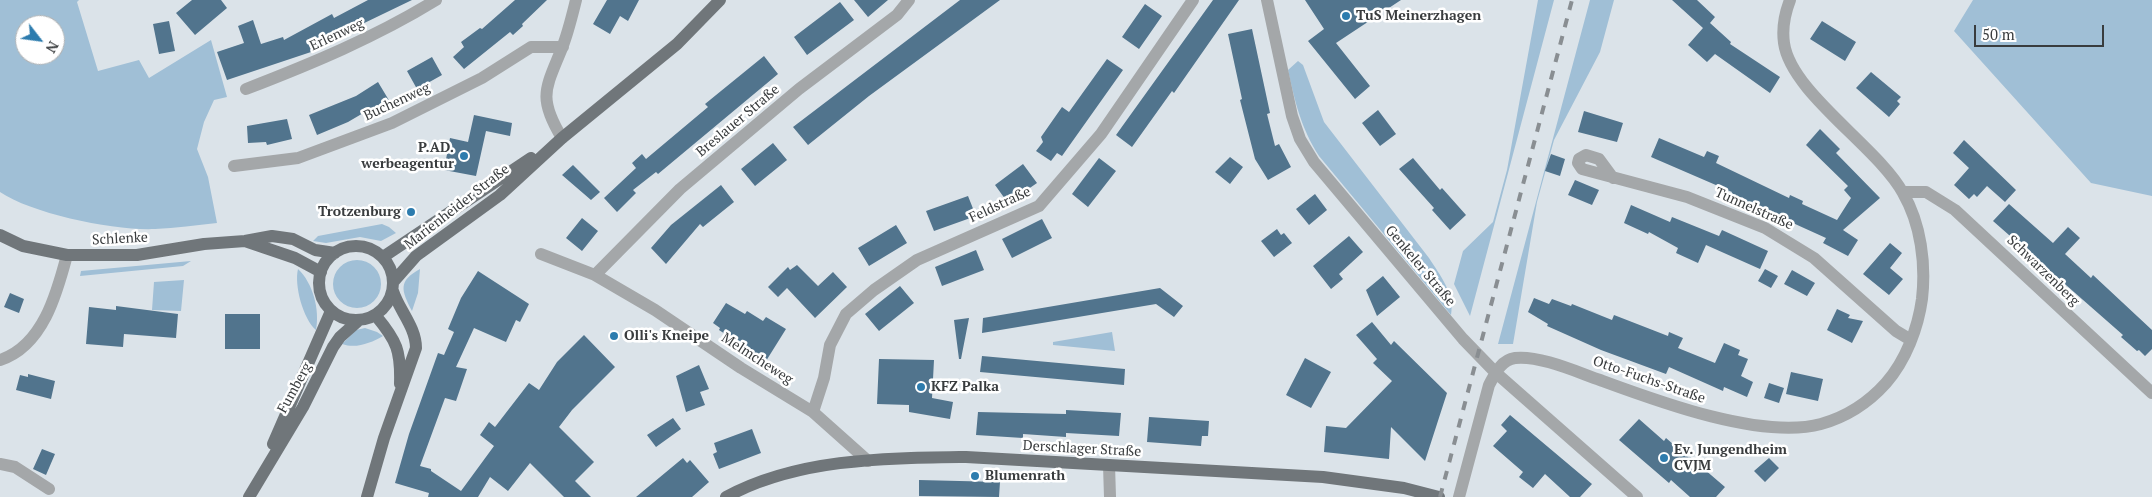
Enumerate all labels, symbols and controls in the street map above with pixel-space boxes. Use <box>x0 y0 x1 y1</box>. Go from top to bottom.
place label: TuS Meinerzhagen <box>1356 8 1481 24</box>
marker: TuS Meinerzhagen <box>1340 10 1352 22</box>
north arrow <box>15 15 65 65</box>
street label: Erlenweg <box>307 15 367 55</box>
scale bar <box>1977 15 2107 47</box>
text: 50 m <box>1982 24 2015 44</box>
text: N <box>42 38 63 57</box>
street label: Buchenweg <box>361 79 433 125</box>
street label: Breslauer Straße <box>693 81 783 161</box>
place label: P.AD. werbeagentur <box>361 140 454 172</box>
marker: P.AD. werbeagentur <box>458 150 470 162</box>
street label: Marienheider Straße <box>401 161 513 253</box>
street label: Feldstraße <box>966 183 1034 227</box>
street label: Tunnelstraße <box>1712 184 1796 234</box>
place label: Trotzenburg <box>318 204 401 220</box>
marker: Trotzenburg <box>405 206 417 218</box>
street label: Genkeler Straße <box>1381 222 1459 310</box>
street label: Schlenke <box>92 229 148 249</box>
street label: Schwarzenberg <box>2003 232 2083 310</box>
place label: Olli's Kneipe <box>624 328 709 344</box>
marker: Olli's Kneipe <box>608 330 620 342</box>
street label: Melmcheweg <box>718 330 796 388</box>
street label: Otto-Fuchs-Straße <box>1591 353 1707 407</box>
street label: Fumberg <box>274 360 316 416</box>
place label: KFZ Palka <box>931 379 999 395</box>
marker: KFZ Palka <box>915 381 927 393</box>
street label: Derschlager Straße <box>1022 438 1142 460</box>
place label: Ev. Jungendheim CVJM <box>1674 442 1787 474</box>
marker: Ev. Jungendheim CVJM <box>1658 452 1670 464</box>
place label: Blumenrath <box>985 468 1065 484</box>
marker: Blumenrath <box>969 470 981 482</box>

